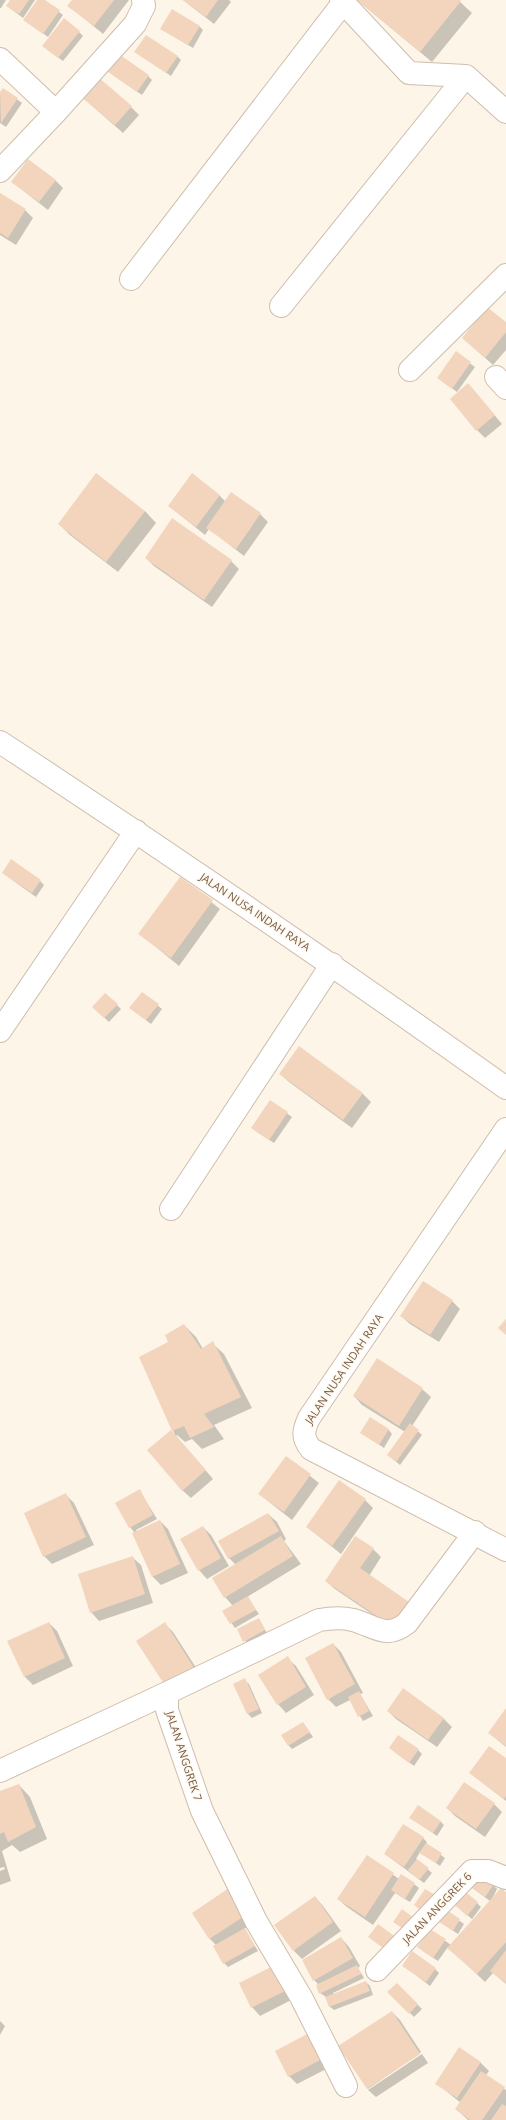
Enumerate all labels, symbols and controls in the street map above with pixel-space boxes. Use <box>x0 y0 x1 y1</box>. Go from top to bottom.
street label: JALAN NUSA INDAH RAYA <box>196 868 313 954</box>
street label: JALAN NUSA INDAH RAYA <box>300 1311 386 1428</box>
street label: JALAN ANGGREK 7 <box>163 1708 206 1803</box>
street label: JALAN ANGGREK 6 <box>398 1869 475 1947</box>

